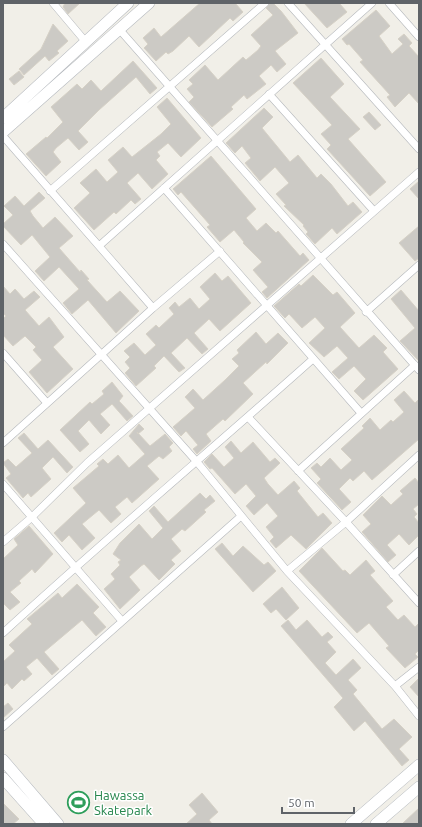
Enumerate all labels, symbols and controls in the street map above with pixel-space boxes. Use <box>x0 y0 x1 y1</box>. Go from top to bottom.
place label: Hawassa Skatepark <box>94 788 153 817</box>
sports icon: Hawassa Skatepark <box>66 789 92 815</box>
scale bar <box>282 789 354 815</box>
text: 50 m <box>288 796 315 809</box>

